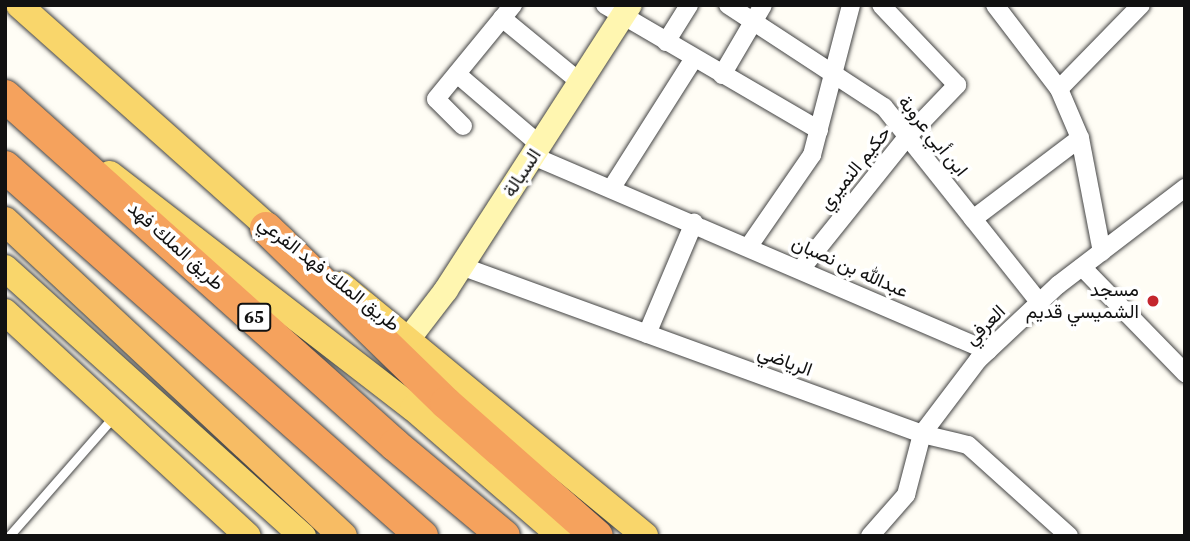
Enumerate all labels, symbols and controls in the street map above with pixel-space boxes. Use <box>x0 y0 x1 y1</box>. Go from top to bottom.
street label: ابن أبي عروبة <box>893 91 973 181</box>
street label: حكيم النميري <box>814 121 896 215</box>
street label: السبالة <box>498 145 546 201</box>
street label: طريق الملك فهد <box>123 197 229 295</box>
street label: طريق الملك فهد الفرعي <box>254 212 404 336</box>
street label: عبدالله بن نصبان <box>788 231 912 303</box>
place label: مسجد الشميسي قديم <box>1026 279 1139 323</box>
marker: مسجد الشميسي قديم <box>1145 293 1161 309</box>
street label: العرفي <box>960 300 1010 350</box>
road number: 65 <box>236 302 272 332</box>
street label: الرياضي <box>755 341 815 381</box>

